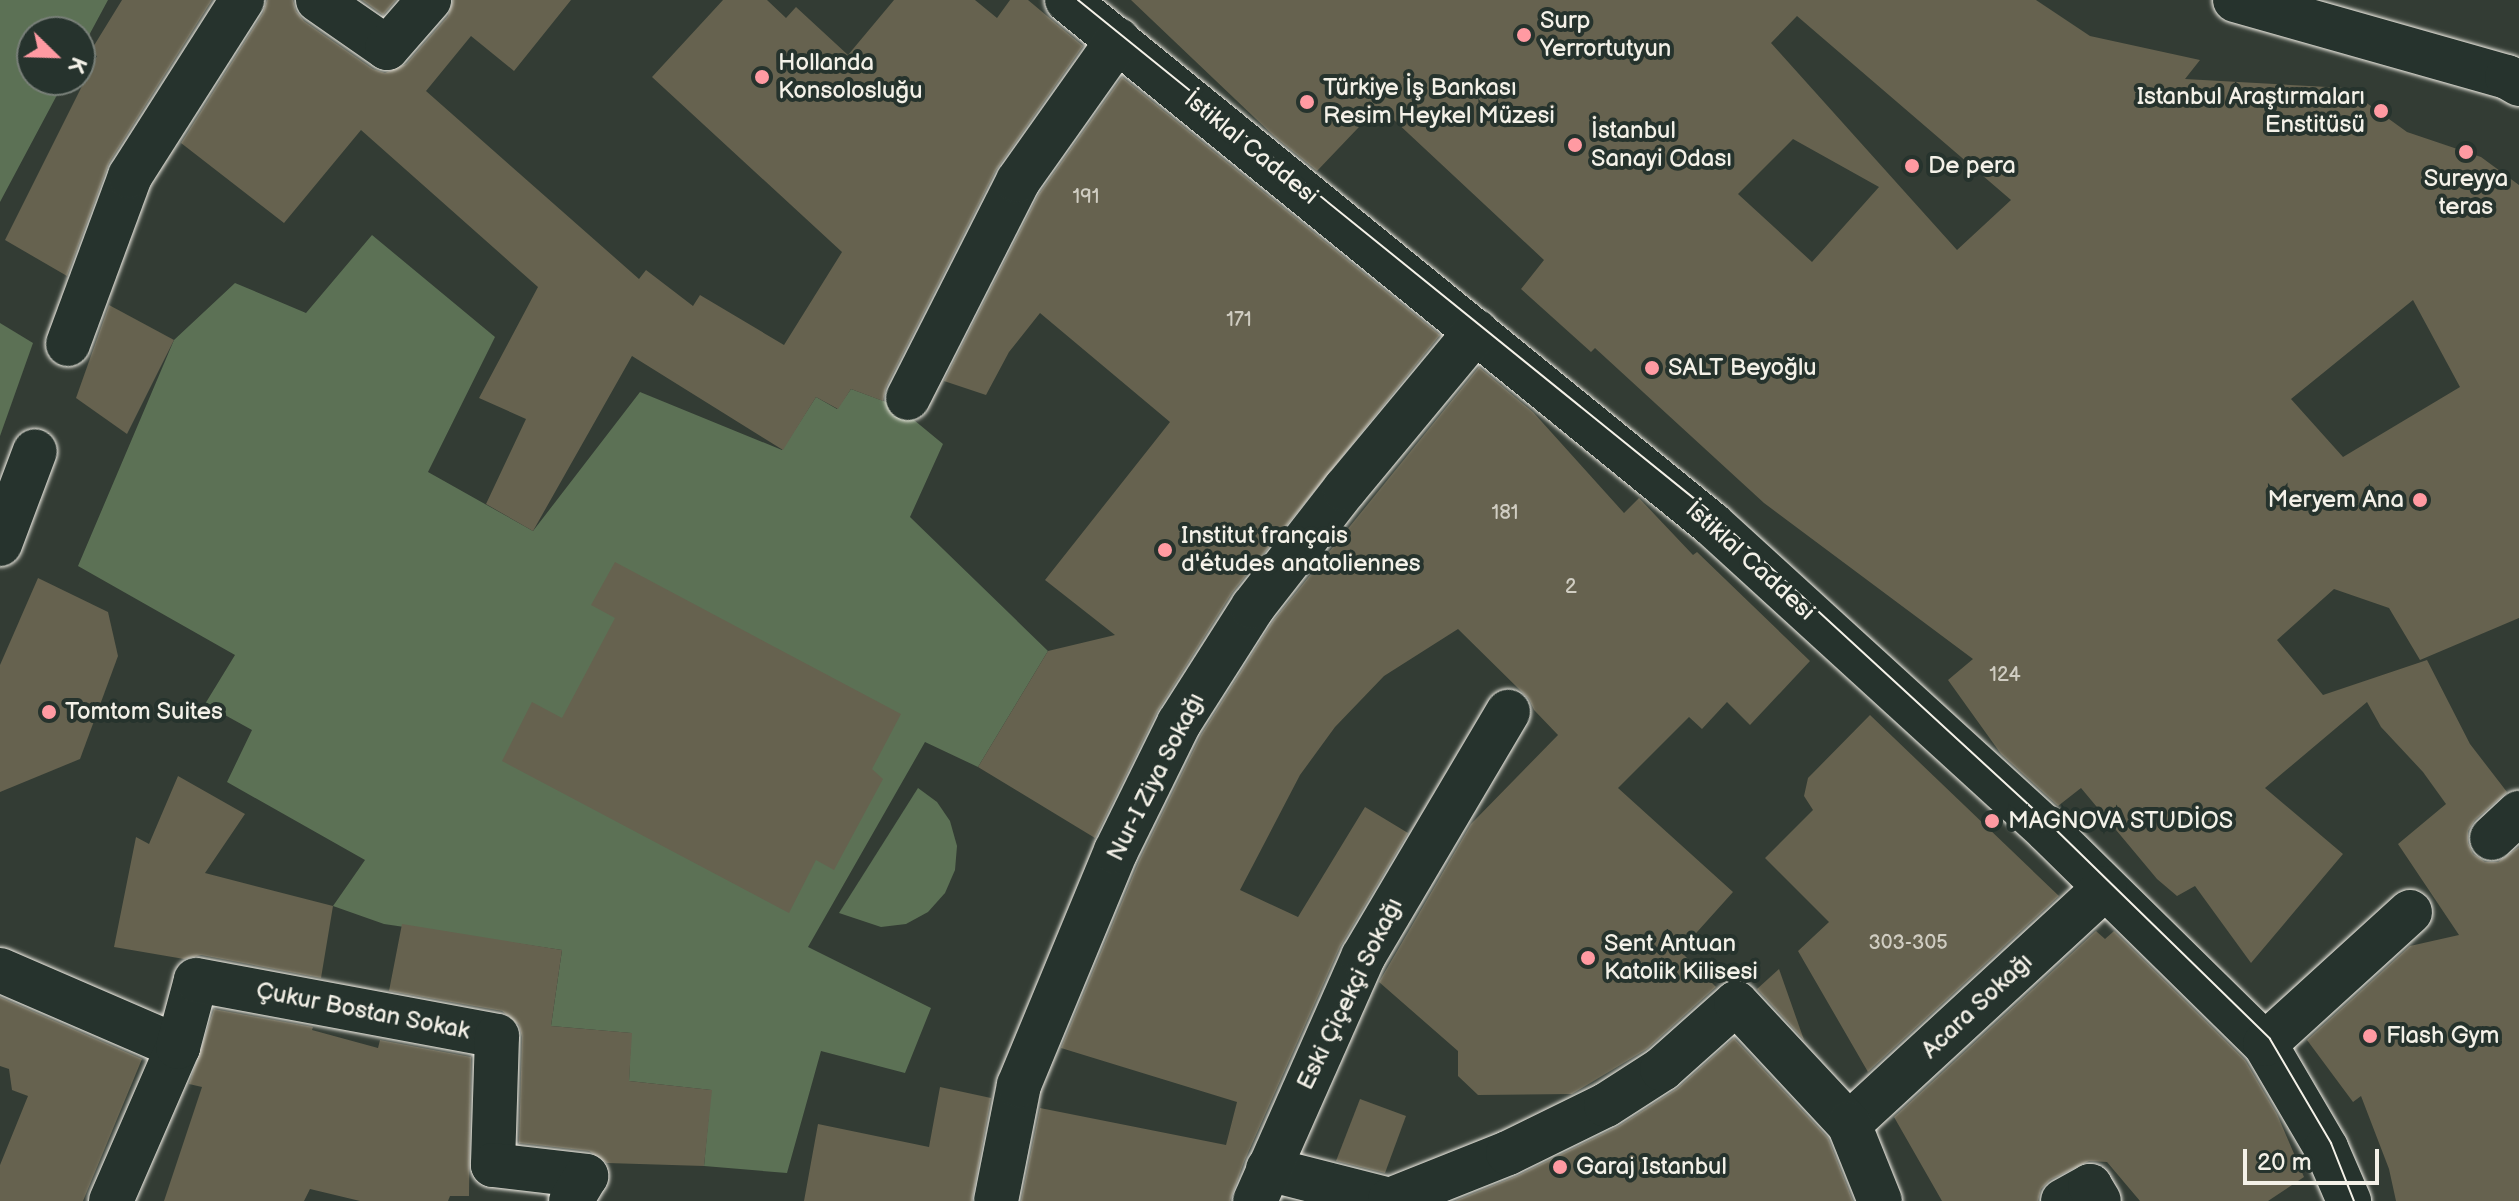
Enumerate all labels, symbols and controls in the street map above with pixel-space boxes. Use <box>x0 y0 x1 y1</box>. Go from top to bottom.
place label: Surp Yerrortutyun <box>1540 7 1671 63</box>
north arrow <box>16 16 96 96</box>
marker: Surp Yerrortutyun <box>1515 26 1533 44</box>
place label: Hollanda Konsolosluğu <box>778 49 923 105</box>
text: K <box>61 53 92 77</box>
marker: Hollanda Konsolosluğu <box>753 68 771 86</box>
place label: Türkiye İş Bankası Resim Heykel Müzesi <box>1323 74 1555 130</box>
place label: Istanbul Araştırmaları Enstitüsü <box>2137 83 2365 139</box>
street label: İstiklal Caddesi <box>1178 85 1324 211</box>
marker: Türkiye İş Bankası Resim Heykel Müzesi <box>1298 93 1316 111</box>
marker: Istanbul Araştırmaları Enstitüsü <box>2372 102 2390 120</box>
place label: İstanbul Sanayi Odası <box>1591 117 1732 173</box>
marker: İstanbul Sanayi Odası <box>1566 136 1584 154</box>
marker: Sureyya teras <box>2457 143 2475 161</box>
place label: De pera <box>1928 152 2016 180</box>
marker: De pera <box>1903 157 1921 175</box>
place label: Sureyya teras <box>2424 165 2508 221</box>
house number: 191 <box>1072 185 1100 209</box>
house number: 171 <box>1226 308 1252 332</box>
place label: SALT Beyoğlu <box>1668 354 1817 382</box>
marker: SALT Beyoğlu <box>1643 359 1661 377</box>
place label: Meryem Ana <box>2267 486 2404 514</box>
marker: Meryem Ana <box>2411 491 2429 509</box>
street label: İstiklal Caddesi <box>1679 495 1821 627</box>
house number: 181 <box>1491 501 1519 525</box>
place label: Institut français d'études anatoliennes <box>1181 522 1421 578</box>
marker: Institut français d'études anatoliennes <box>1156 541 1174 559</box>
house number: 2 <box>1565 575 1577 599</box>
house number: 124 <box>1989 663 2021 687</box>
street label: Nur-I Ziya Sokağı <box>1101 688 1211 866</box>
place label: Tomtom Suites <box>65 698 223 726</box>
marker: Tomtom Suites <box>40 703 58 721</box>
place label: MAGNOVA STUDİOS <box>2008 807 2234 835</box>
marker: MAGNOVA STUDİOS <box>1983 812 2001 830</box>
street label: Eski Çiçekçi Sokağı <box>1291 893 1409 1095</box>
place label: Sent Antuan Katolik Kilisesi <box>1604 930 1758 986</box>
house number: 303-305 <box>1868 931 1948 955</box>
street label: Acara Sokağı <box>1915 947 2039 1065</box>
marker: Sent Antuan Katolik Kilisesi <box>1579 949 1597 967</box>
street label: Çukur Bostan Sokak <box>253 976 473 1046</box>
place label: Flash Gym <box>2386 1022 2499 1050</box>
marker: Flash Gym <box>2361 1027 2379 1045</box>
scale bar <box>2247 1133 2383 1183</box>
text: 20 m <box>2257 1148 2312 1177</box>
place label: Garaj Istanbul <box>1576 1153 1727 1181</box>
marker: Garaj Istanbul <box>1551 1158 1569 1176</box>

